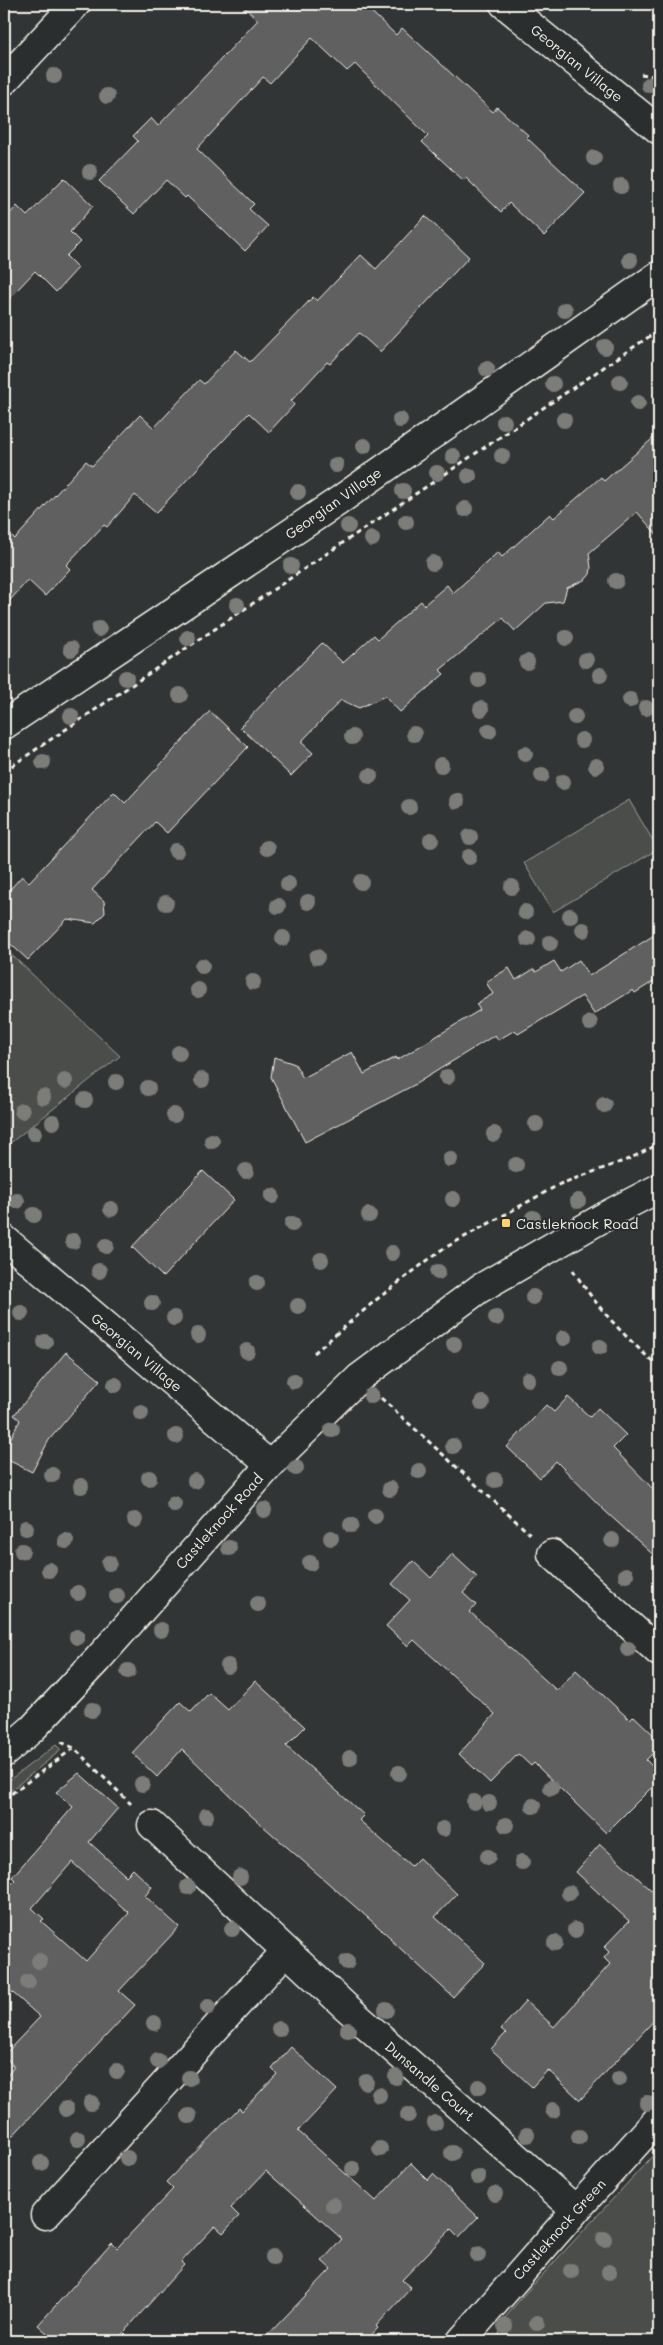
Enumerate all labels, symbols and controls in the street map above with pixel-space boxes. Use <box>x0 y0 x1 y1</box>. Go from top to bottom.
street label: Georgian Village <box>527 20 627 106</box>
street label: Georgian Village <box>281 463 385 543</box>
place label: Castleknock Road <box>516 1214 638 1233</box>
marker: Castleknock Road <box>500 1217 512 1229</box>
street label: Georgian Village <box>87 1308 187 1396</box>
street label: Castleknock Road <box>171 1469 267 1573</box>
street label: Dunsandle Court <box>381 2037 479 2125</box>
street label: Castleknock Green <box>508 2174 610 2284</box>

